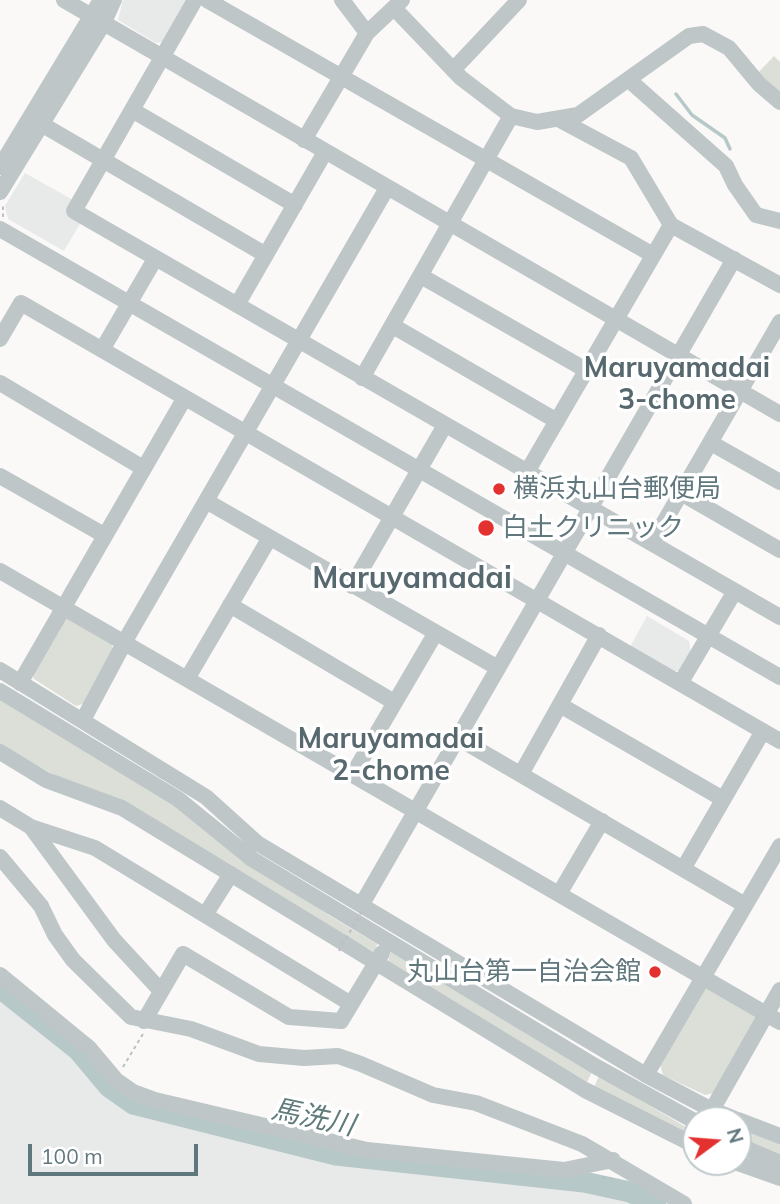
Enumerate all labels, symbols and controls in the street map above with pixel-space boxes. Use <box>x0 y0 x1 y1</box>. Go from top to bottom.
district label: Maruyamadai 3-chome <box>584 352 770 418</box>
place label: 横浜丸山台郵便局 <box>513 473 721 505</box>
marker: 横浜丸山台郵便局 <box>491 481 507 497</box>
place label: 白土クリニック <box>502 512 684 544</box>
marker: 白土クリニック <box>476 518 496 538</box>
district label: Maruyamadai <box>312 561 512 597</box>
district label: Maruyamadai 2-chome <box>298 723 484 789</box>
place label: 丸山台第一自治会館 <box>407 956 641 988</box>
marker: 丸山台第一自治会館 <box>647 964 663 980</box>
water label: 馬洗川 <box>268 1093 358 1143</box>
north arrow <box>682 1106 752 1176</box>
text: N <box>722 1126 749 1146</box>
scale bar <box>32 1130 201 1174</box>
text: 100 m <box>41 1143 103 1169</box>

